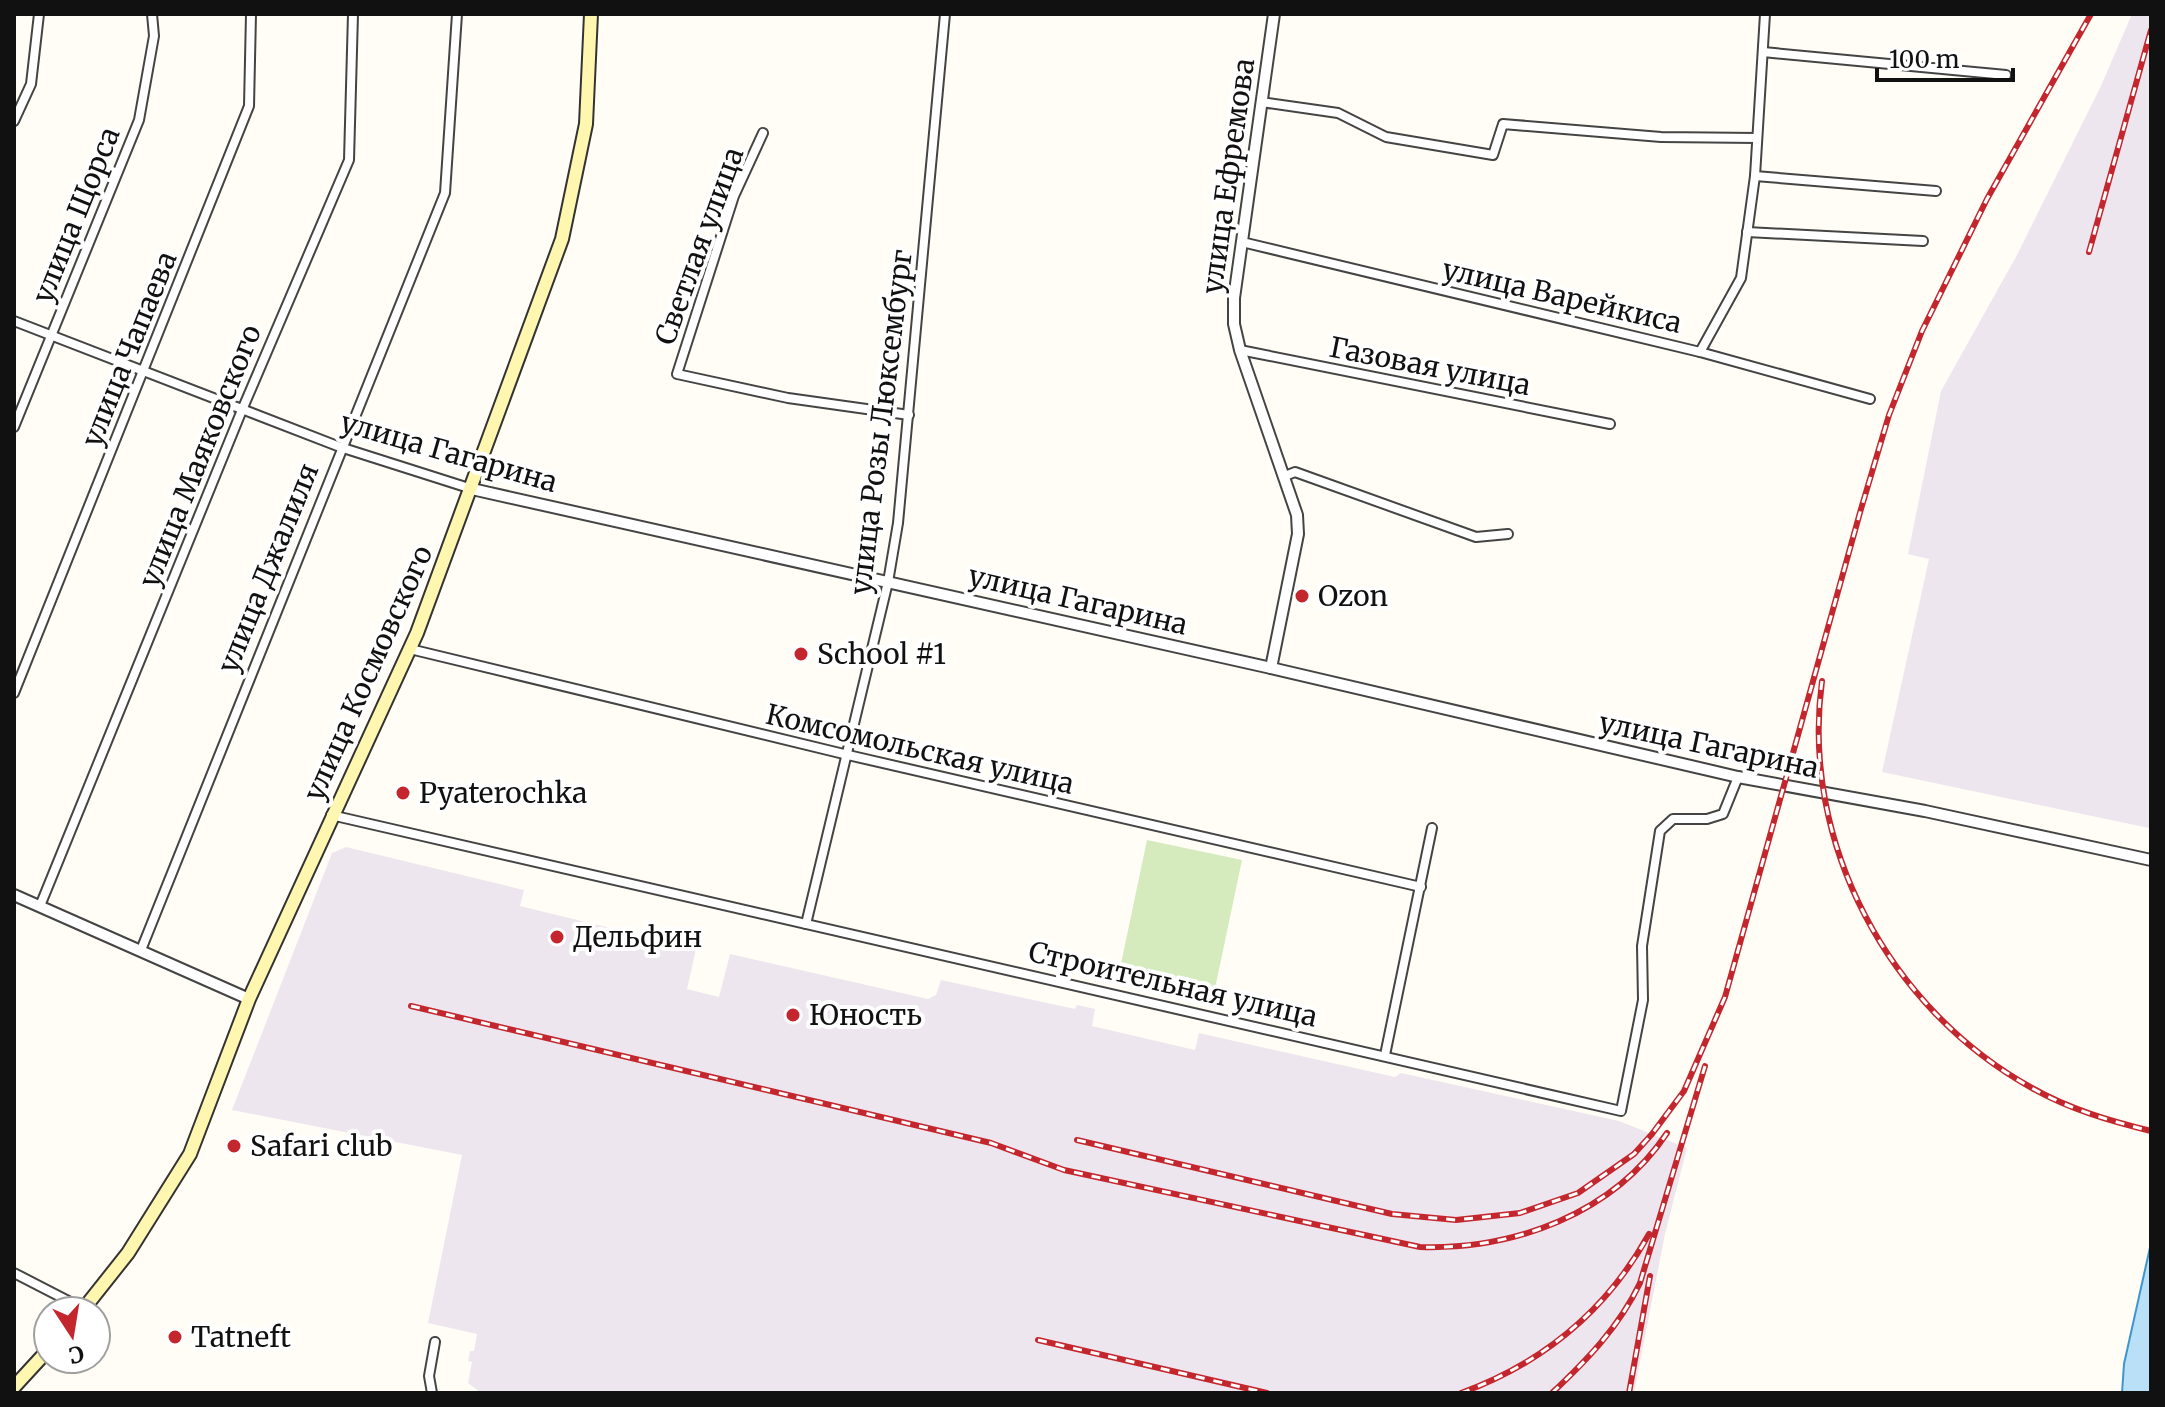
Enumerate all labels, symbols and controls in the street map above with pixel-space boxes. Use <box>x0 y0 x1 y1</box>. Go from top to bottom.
scale bar <box>1877 32 2013 82</box>
text: 100 m <box>1889 44 1960 75</box>
street label: улица Ефремова <box>1194 56 1262 296</box>
street label: улица Щорса <box>24 122 128 308</box>
street label: Светлая улица <box>647 142 751 350</box>
street label: улица Чапаева <box>73 246 185 452</box>
street label: улица Розы Люксембург <box>842 247 920 597</box>
street label: улица Варейкиса <box>1439 251 1685 341</box>
street label: улица Маяковского <box>131 319 269 593</box>
street label: Газовая улица <box>1326 329 1534 403</box>
street label: улица Гагарина <box>337 404 561 500</box>
street label: улица Джалиля <box>210 458 326 678</box>
street label: улица Космовского <box>295 540 441 806</box>
street label: улица Гагарина <box>965 557 1191 643</box>
place label: Ozon <box>1318 578 1388 614</box>
marker: Ozon <box>1293 587 1311 605</box>
place label: School #1 <box>817 636 946 672</box>
marker: School #1 <box>792 645 810 663</box>
street label: Комсомольская улица <box>763 696 1077 802</box>
street label: улица Гагарина <box>1596 704 1822 786</box>
place label: Pyaterochka <box>419 775 587 811</box>
marker: Pyaterochka <box>394 784 412 802</box>
place label: Дельфин <box>573 919 702 955</box>
marker: Дельфин <box>548 928 566 946</box>
street label: Строительная улица <box>1025 933 1321 1035</box>
place label: Юность <box>809 997 922 1033</box>
marker: Юность <box>784 1006 802 1024</box>
place label: Safari club <box>250 1128 392 1164</box>
marker: Safari club <box>225 1137 243 1155</box>
north arrow <box>32 1295 112 1375</box>
place label: Tatneft <box>191 1319 291 1355</box>
marker: Tatneft <box>166 1328 184 1346</box>
text: С <box>66 1339 86 1370</box>

